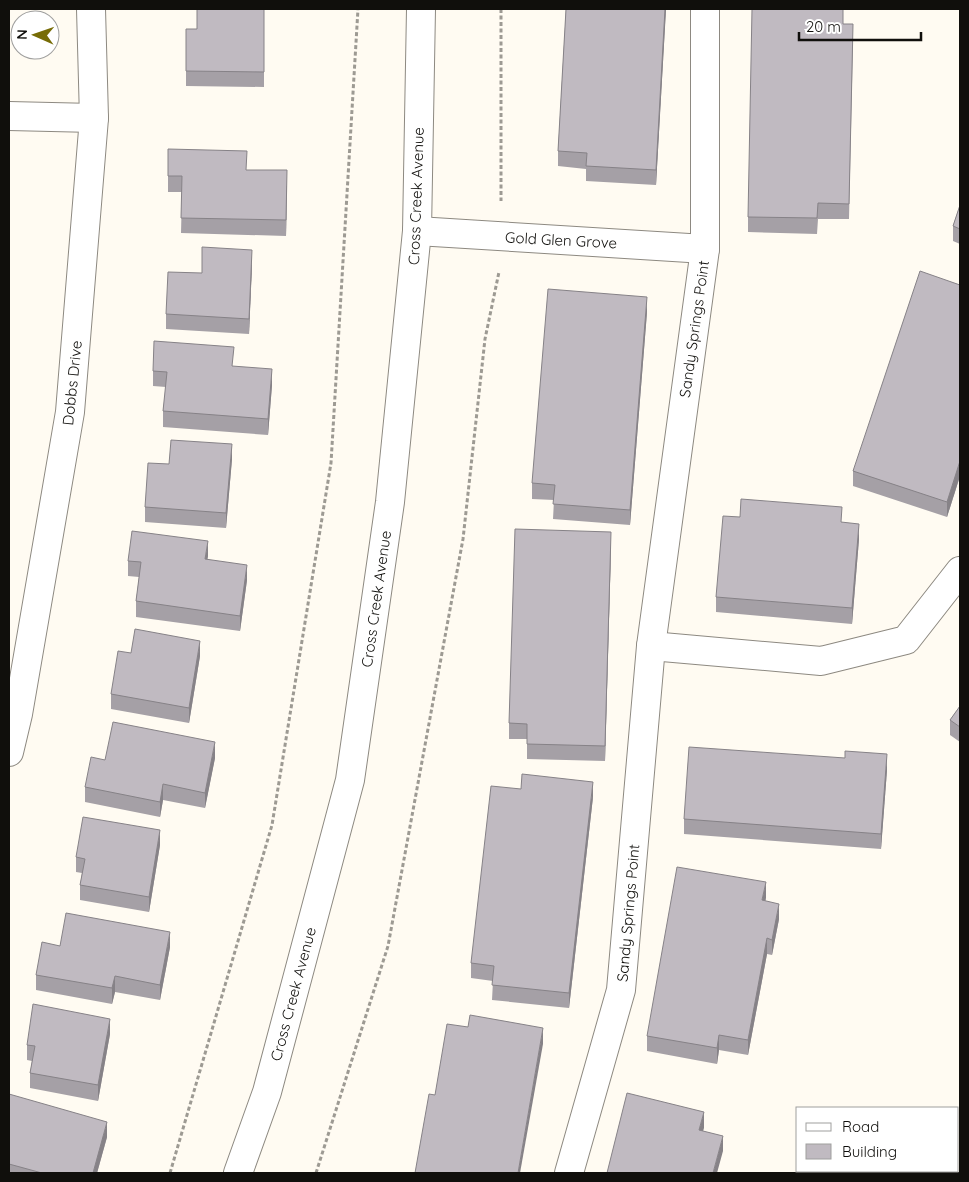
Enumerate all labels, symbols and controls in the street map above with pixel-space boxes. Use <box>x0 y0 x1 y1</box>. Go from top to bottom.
north arrow <box>10 10 60 60</box>
scale bar <box>799 10 922 42</box>
text: 20 m <box>806 17 841 36</box>
text: N <box>13 29 31 40</box>
street label: Cross Creek Avenue <box>404 127 428 265</box>
street label: Gold Glen Grove <box>505 228 617 252</box>
street label: Sandy Springs Point <box>675 259 713 399</box>
street label: Dobbs Drive <box>58 340 86 426</box>
street label: Cross Creek Avenue <box>357 529 395 669</box>
street label: Sandy Springs Point <box>613 843 643 983</box>
street label: Cross Creek Avenue <box>266 925 320 1063</box>
legend <box>796 1107 959 1172</box>
text: Road <box>842 1117 879 1136</box>
text: Building <box>842 1142 897 1161</box>

